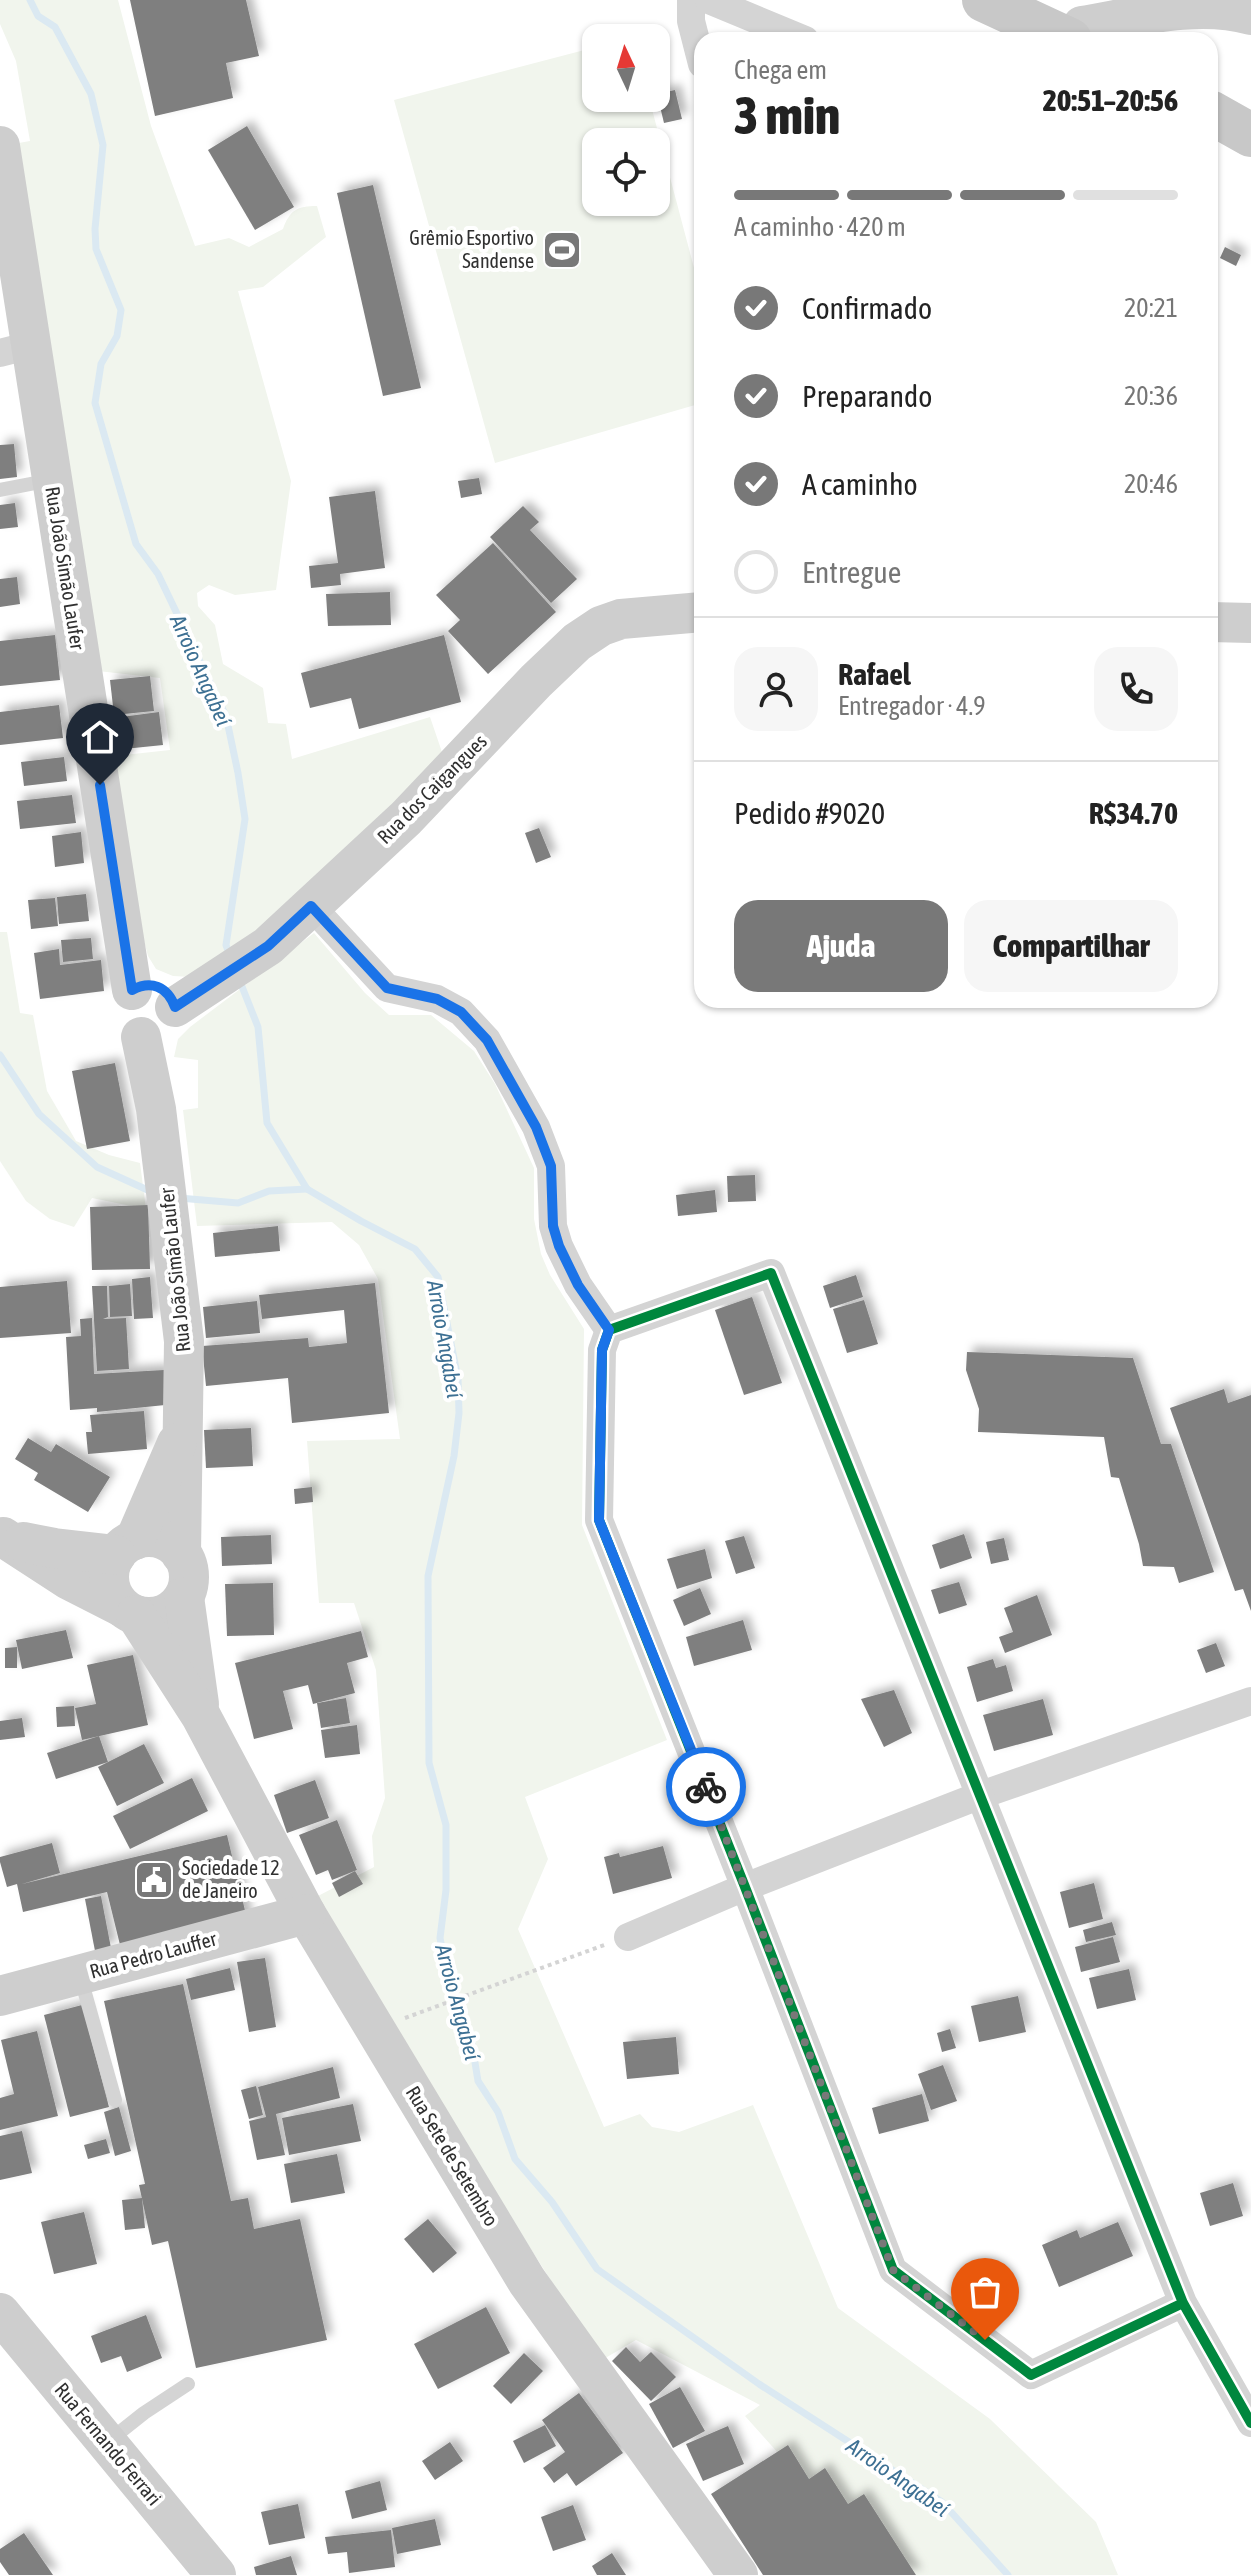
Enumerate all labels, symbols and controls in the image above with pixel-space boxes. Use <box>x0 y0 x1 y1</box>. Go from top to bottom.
north arrow <box>582 24 670 112</box>
map controls <box>582 24 670 216</box>
text: Chega em <box>734 55 827 85</box>
text: 20:51–20:56 <box>1043 83 1178 117</box>
text: 3 min <box>734 85 840 145</box>
button: locate <box>582 128 670 216</box>
text: A caminho · 420 m <box>734 212 906 242</box>
place label: Grêmio Esportivo Sandense <box>409 226 534 272</box>
sports icon: Grêmio Esportivo Sandense <box>541 229 583 271</box>
icon: check <box>734 286 778 330</box>
text: Confirmado <box>802 291 932 325</box>
text: 20:21 <box>1124 293 1178 323</box>
icon: check <box>734 374 778 418</box>
text: Preparando <box>802 379 932 413</box>
text: 20:36 <box>1124 381 1178 411</box>
icon: check <box>734 462 778 506</box>
text: A caminho <box>802 467 918 501</box>
text: 20:46 <box>1124 469 1178 499</box>
street label: Rua João Simão Laufer <box>41 485 90 652</box>
text: Entregue <box>802 555 901 589</box>
water label: Arroio Angabeí <box>165 609 237 730</box>
button: person <box>734 647 818 731</box>
button: phone <box>1094 647 1178 731</box>
text: Rafael <box>838 657 911 691</box>
text: Entregador · 4.9 <box>838 691 985 721</box>
pin <box>66 703 134 785</box>
icon: home <box>78 715 122 759</box>
street label: Rua dos Caigangues <box>372 729 491 848</box>
text: Pedido #9020 <box>734 796 885 830</box>
text: R$34.70 <box>1089 796 1178 830</box>
button: Ajuda <box>734 900 948 992</box>
button: Compartilhar <box>964 900 1178 992</box>
street label: Rua João Simão Laufer <box>154 1186 195 1353</box>
water label: Arroio Angabeí <box>422 1277 468 1401</box>
courier <box>666 1747 746 1827</box>
icon: bike <box>684 1765 728 1809</box>
place label: Sociedade 12 de Janeiro <box>182 1856 280 1902</box>
public building icon: Sociedade 12 de Janeiro <box>133 1859 175 1901</box>
street label: Rua Pedro Lauffer <box>87 1926 220 1982</box>
water label: Arroio Angabeí <box>430 1940 486 2064</box>
street label: Rua Sete de Setembro <box>402 2082 503 2230</box>
pin <box>951 2258 1019 2340</box>
icon: bag <box>963 2270 1007 2314</box>
street label: Rua Fernando Ferrari <box>51 2378 166 2510</box>
water label: Arroio Angabeí <box>841 2432 955 2522</box>

